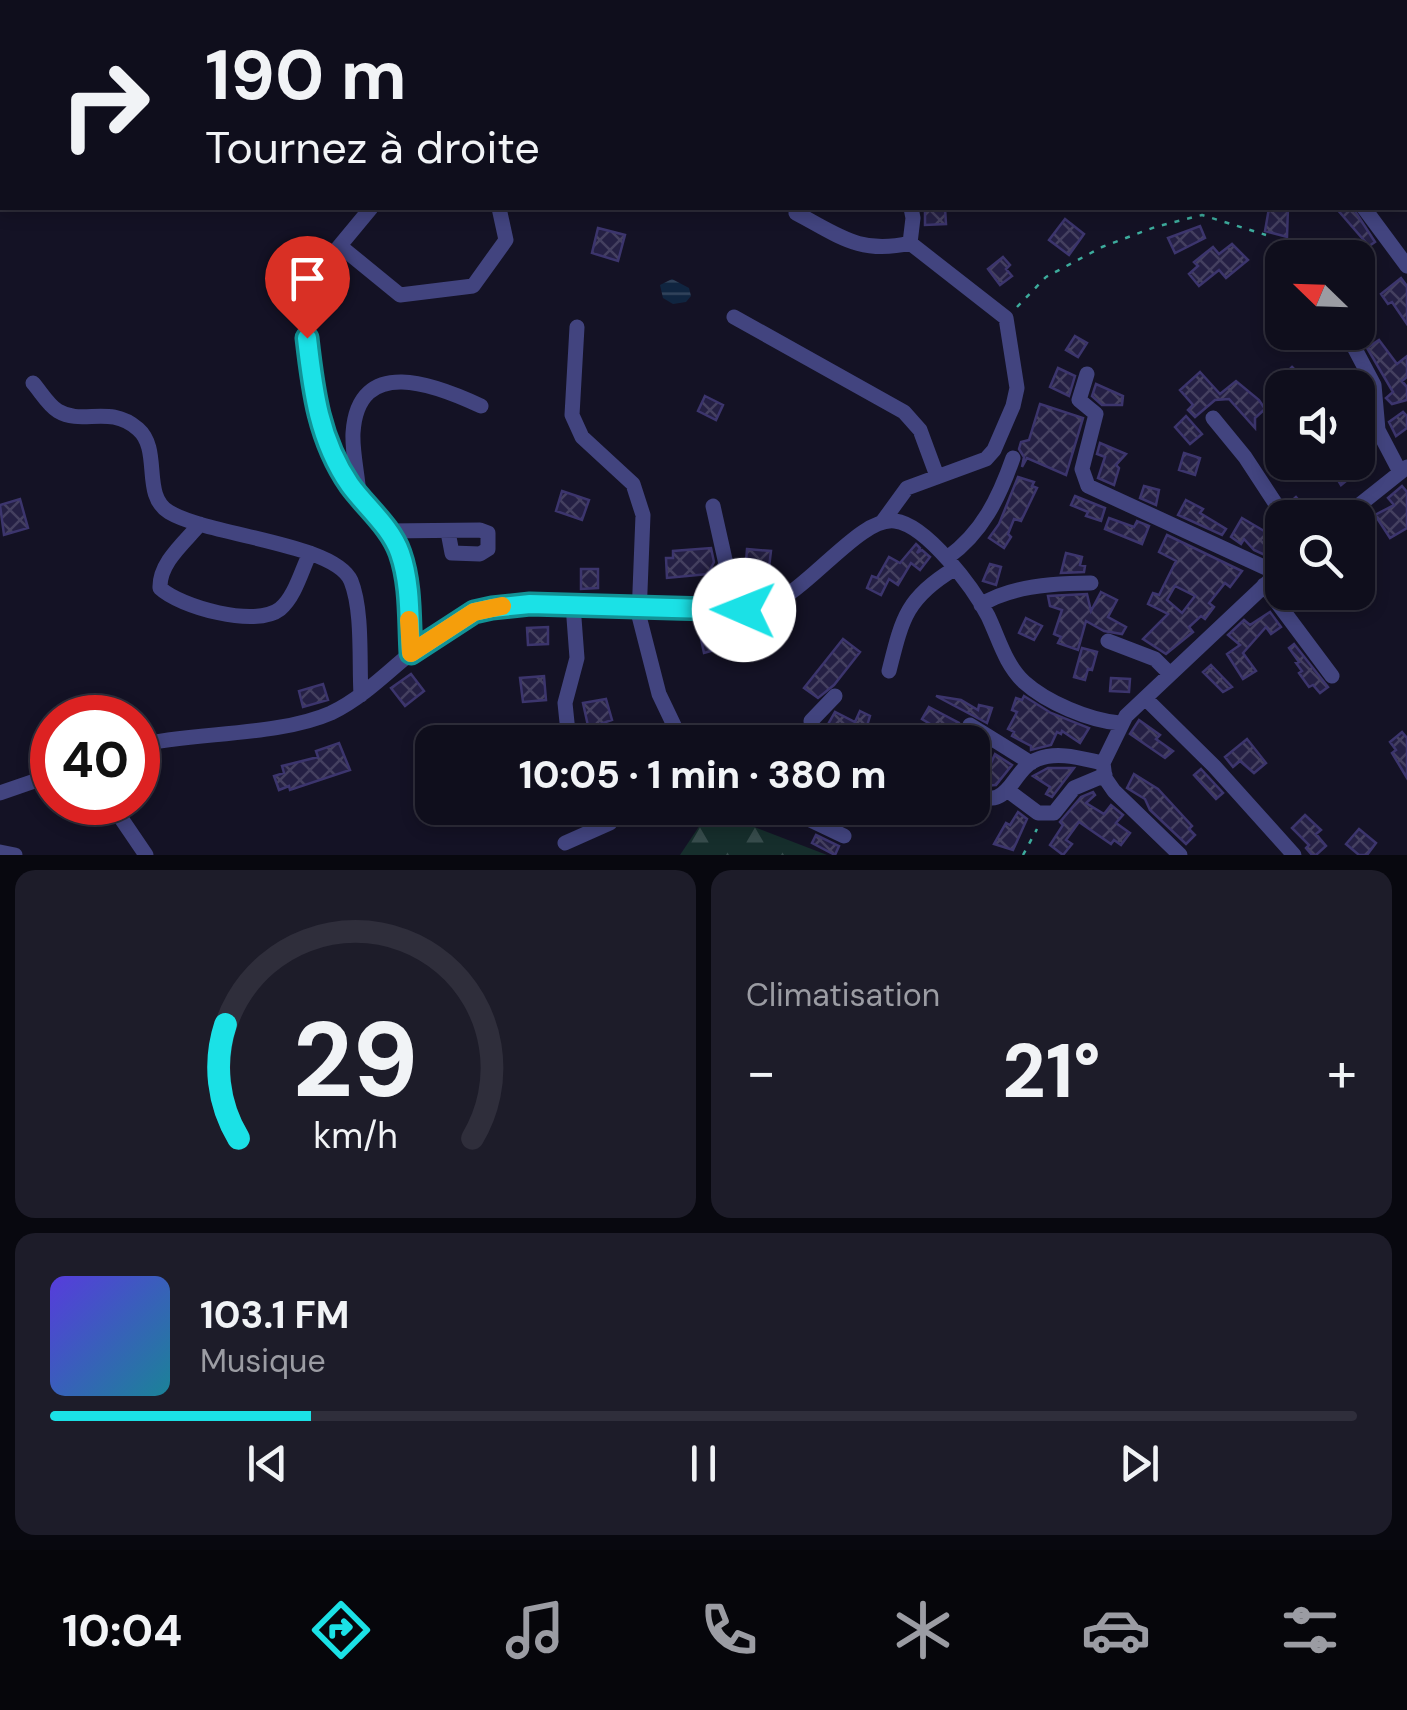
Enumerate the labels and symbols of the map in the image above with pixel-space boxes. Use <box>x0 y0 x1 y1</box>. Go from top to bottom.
pin <box>265 236 350 339</box>
north arrow <box>1265 240 1375 350</box>
position arrow <box>692 558 796 662</box>
speed limit sign: 40 <box>30 695 160 825</box>

